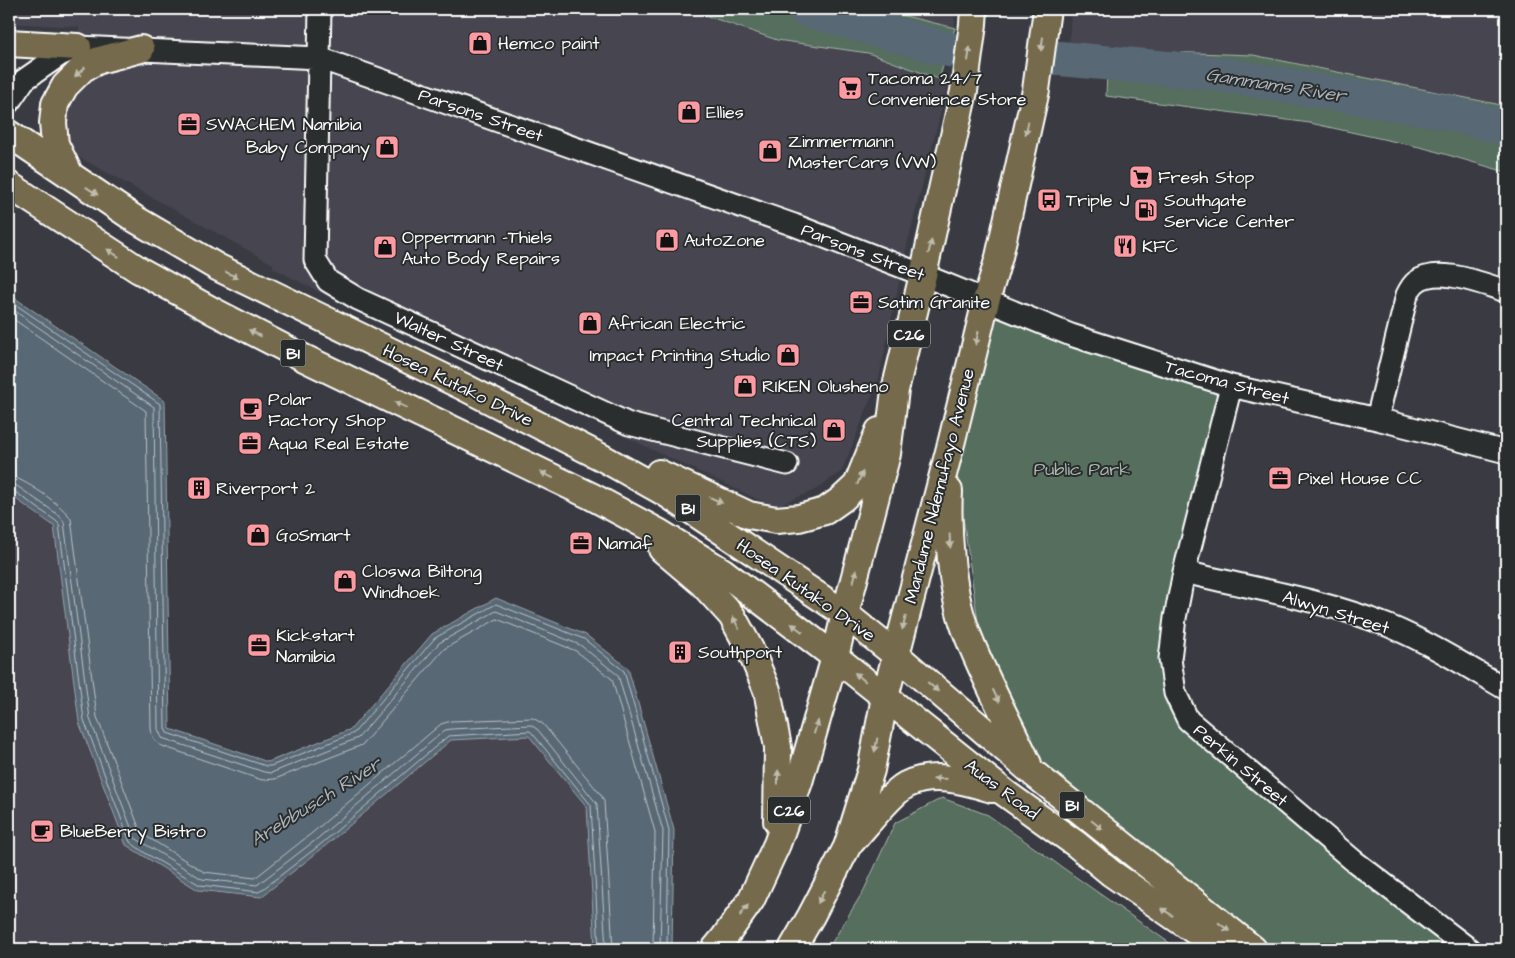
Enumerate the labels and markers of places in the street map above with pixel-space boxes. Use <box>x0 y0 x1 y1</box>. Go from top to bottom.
shop icon: Hemco paint <box>467 30 493 56</box>
place label: Hemco paint <box>498 31 600 56</box>
place label: Tacoma 24/7 Convenience Store <box>868 66 1027 112</box>
supermarket icon: Tacoma 24/7 Convenience Store <box>837 75 863 101</box>
shop icon: Ellies <box>676 99 702 125</box>
place label: Ellies <box>706 100 744 125</box>
office icon: SWACHEM Namibia <box>176 111 202 137</box>
place label: SWACHEM Namibia <box>206 112 362 137</box>
place label: Zimmermann MasterCars (VW) <box>788 129 936 175</box>
shop icon: Baby Company <box>374 134 400 160</box>
place label: Baby Company <box>246 135 370 161</box>
shop icon: Zimmermann MasterCars (VW) <box>757 138 783 164</box>
supermarket icon: Fresh Stop <box>1128 164 1154 190</box>
place label: Fresh Stop <box>1158 165 1254 190</box>
bus stop icon: Triple J <box>1036 187 1062 213</box>
place label: Triple J <box>1066 188 1130 213</box>
place label: Southgate Service Center <box>1164 188 1294 234</box>
fuel station icon: Southgate Service Center <box>1133 197 1159 223</box>
place label: Oppermann -Thiels Auto Body Repairs <box>402 225 560 272</box>
shop icon: AutoZone <box>654 227 680 253</box>
place label: AutoZone <box>684 228 765 253</box>
restaurant icon: KFC <box>1112 233 1138 259</box>
shop icon: Oppermann -Thiels Auto Body Repairs <box>372 234 398 260</box>
place label: KFC <box>1142 234 1178 259</box>
office icon: Satim Granite <box>848 289 874 315</box>
place label: Satim Granite <box>878 290 990 315</box>
shop icon: African Electric <box>577 310 603 336</box>
place label: African Electric <box>608 311 746 336</box>
shop icon: Impact Printing Studio <box>775 342 801 368</box>
place label: Impact Printing Studio <box>590 343 770 369</box>
shop icon: RIKEN Olusheno <box>732 373 758 399</box>
place label: RIKEN Olusheno <box>762 374 888 399</box>
place label: Polar Factory Shop <box>268 387 386 434</box>
cafe icon: Polar Factory Shop <box>238 396 264 422</box>
place label: Central Technical Supplies (CTS) <box>672 408 816 454</box>
shop icon: Central Technical Supplies (CTS) <box>821 417 847 443</box>
office icon: Aqua Real Estate <box>237 430 263 456</box>
place label: Aqua Real Estate <box>268 431 409 456</box>
office icon: Pixel House CC <box>1267 465 1293 491</box>
place label: Pixel House CC <box>1298 466 1422 491</box>
building icon: Riverport 2 <box>186 475 212 501</box>
place label: Riverport 2 <box>216 476 316 501</box>
shop icon: GoSmart <box>245 522 271 548</box>
place label: GoSmart <box>276 523 351 548</box>
office icon: Namaf <box>568 530 594 556</box>
place label: Namaf <box>598 531 653 556</box>
place label: Closwa Biltong Windhoek <box>362 559 482 605</box>
shop icon: Closwa Biltong Windhoek <box>332 568 358 594</box>
place label: Kickstart Namibia <box>276 623 355 669</box>
office icon: Kickstart Namibia <box>246 632 272 658</box>
building icon: Southport <box>667 639 693 665</box>
place label: Southport <box>698 640 783 665</box>
cafe icon: BlueBerry Bistro <box>29 818 55 844</box>
place label: BlueBerry Bistro <box>60 819 206 845</box>

